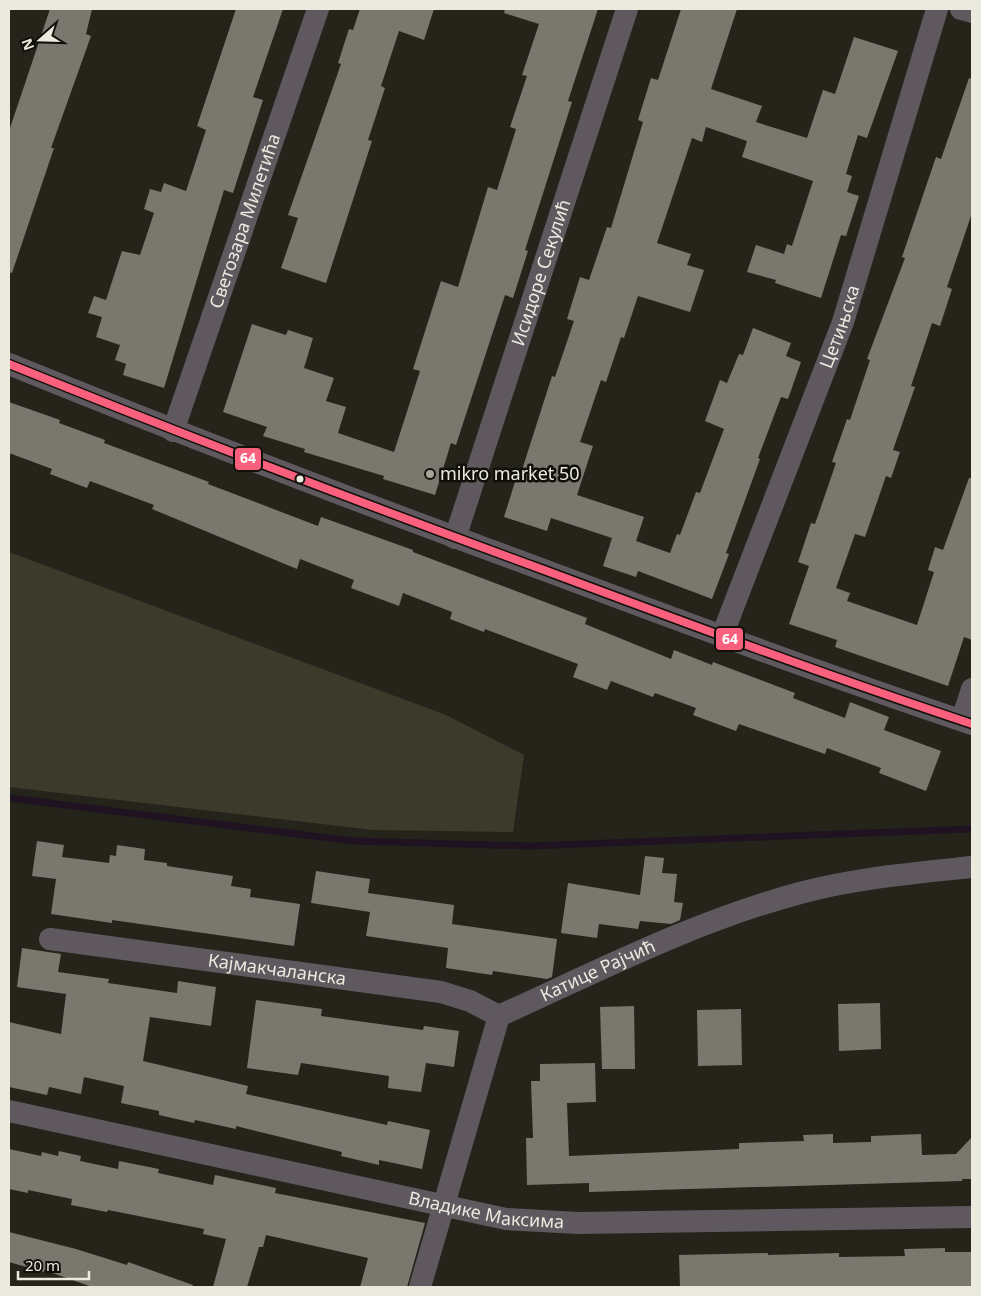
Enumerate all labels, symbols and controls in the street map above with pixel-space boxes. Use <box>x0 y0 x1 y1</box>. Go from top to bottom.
north arrow <box>15 15 65 65</box>
text: N <box>16 36 38 53</box>
street label: Светозара Милетића <box>203 130 285 311</box>
street label: Исидоре Секулић <box>505 196 575 349</box>
street label: Цетињска <box>813 282 864 372</box>
line badge: 64 <box>234 447 262 471</box>
text: 64 <box>240 448 256 467</box>
place label: mikro market 50 <box>440 461 580 485</box>
marker: mikro market 50 <box>424 468 436 480</box>
unlabelled marker <box>295 474 305 484</box>
line badge: 64 <box>715 627 744 651</box>
text: 64 <box>722 629 738 648</box>
street label: Катице Рајчић <box>536 933 659 1006</box>
street label: Кајмакчаланска <box>206 948 348 990</box>
street label: Владике Максима <box>406 1185 565 1233</box>
scale bar <box>18 1248 89 1280</box>
text: 20 m <box>25 1255 60 1275</box>

